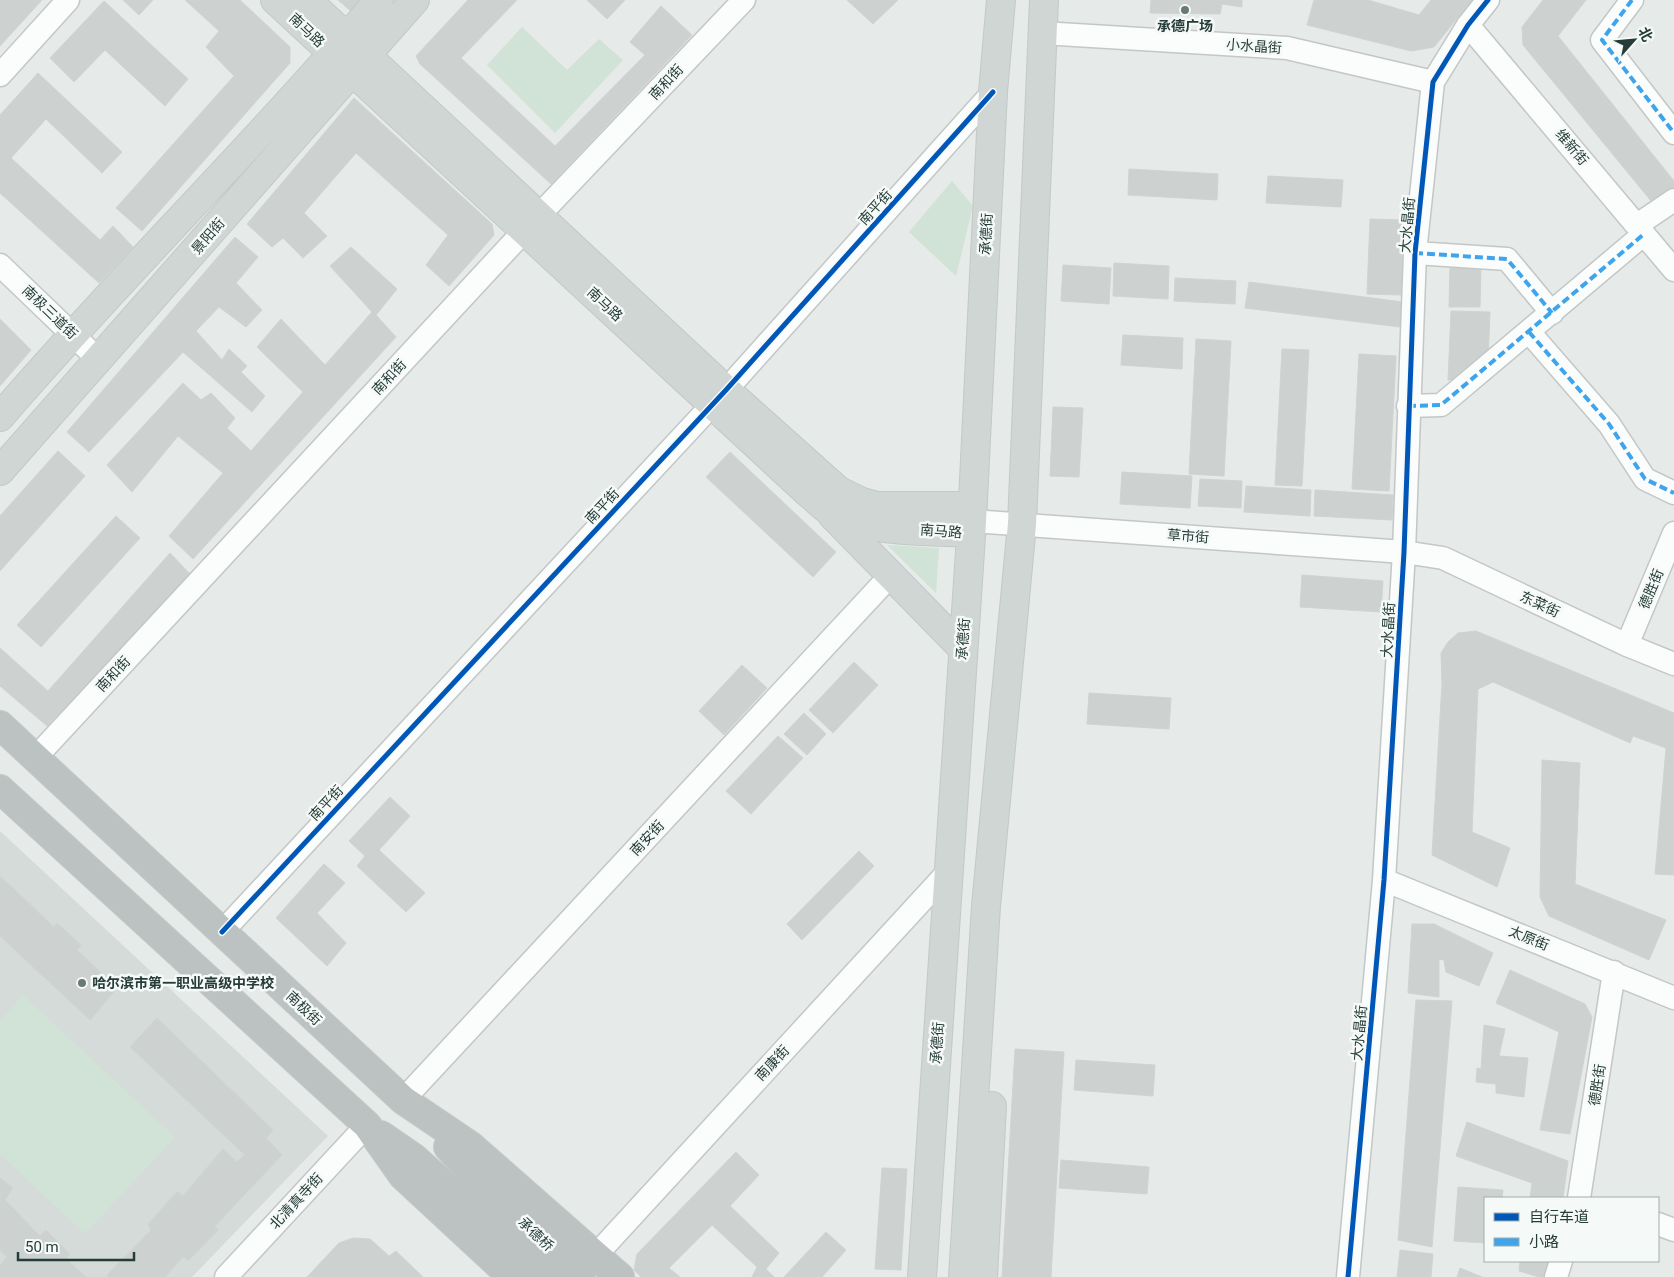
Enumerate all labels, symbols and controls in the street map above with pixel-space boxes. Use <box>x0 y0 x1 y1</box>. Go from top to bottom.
marker: 承德广场 <box>1179 4 1191 16</box>
street label: 南马路 <box>286 10 328 50</box>
north arrow <box>1609 15 1659 65</box>
place label: 承德广场 <box>1157 18 1213 34</box>
text: 北 <box>1635 24 1656 44</box>
street label: 小水晶街 <box>1226 36 1282 56</box>
street label: 南和街 <box>646 61 686 103</box>
street label: 维新街 <box>1552 126 1592 168</box>
street label: 南平街 <box>855 186 895 228</box>
street label: 大水晶街 <box>1397 196 1417 254</box>
street label: 承德街 <box>977 213 995 255</box>
street label: 景阳街 <box>188 215 228 257</box>
street label: 南极三道街 <box>19 282 81 342</box>
street label: 南马路 <box>584 284 626 324</box>
street label: 南和街 <box>369 356 409 398</box>
street label: 南平街 <box>582 485 622 527</box>
street label: 南马路 <box>919 522 963 540</box>
street label: 草市街 <box>1166 527 1210 545</box>
street label: 德胜街 <box>1635 567 1667 611</box>
street label: 东菜街 <box>1518 588 1562 620</box>
street label: 大水晶街 <box>1379 602 1397 658</box>
street label: 承德街 <box>954 617 972 661</box>
street label: 南和街 <box>93 653 133 695</box>
street label: 南平街 <box>306 782 346 824</box>
street label: 南安街 <box>627 817 667 859</box>
street label: 太原街 <box>1507 923 1551 953</box>
place label: 哈尔滨市第一职业高级中学校 <box>92 975 274 991</box>
marker: 哈尔滨市第一职业高级中学校 <box>76 977 88 989</box>
street label: 南极街 <box>283 988 325 1028</box>
street label: 大水晶街 <box>1349 1004 1369 1062</box>
street label: 承德街 <box>928 1021 946 1065</box>
street label: 南康街 <box>752 1042 792 1084</box>
street label: 德胜街 <box>1586 1063 1608 1107</box>
street label: 北清真寺街 <box>266 1170 326 1232</box>
legend <box>1484 1197 1659 1262</box>
text: 自行车道 <box>1529 1208 1589 1226</box>
street label: 承德桥 <box>515 1214 557 1254</box>
scale bar <box>18 1230 134 1262</box>
text: 小路 <box>1529 1233 1559 1251</box>
text: 50 m <box>25 1238 59 1256</box>

